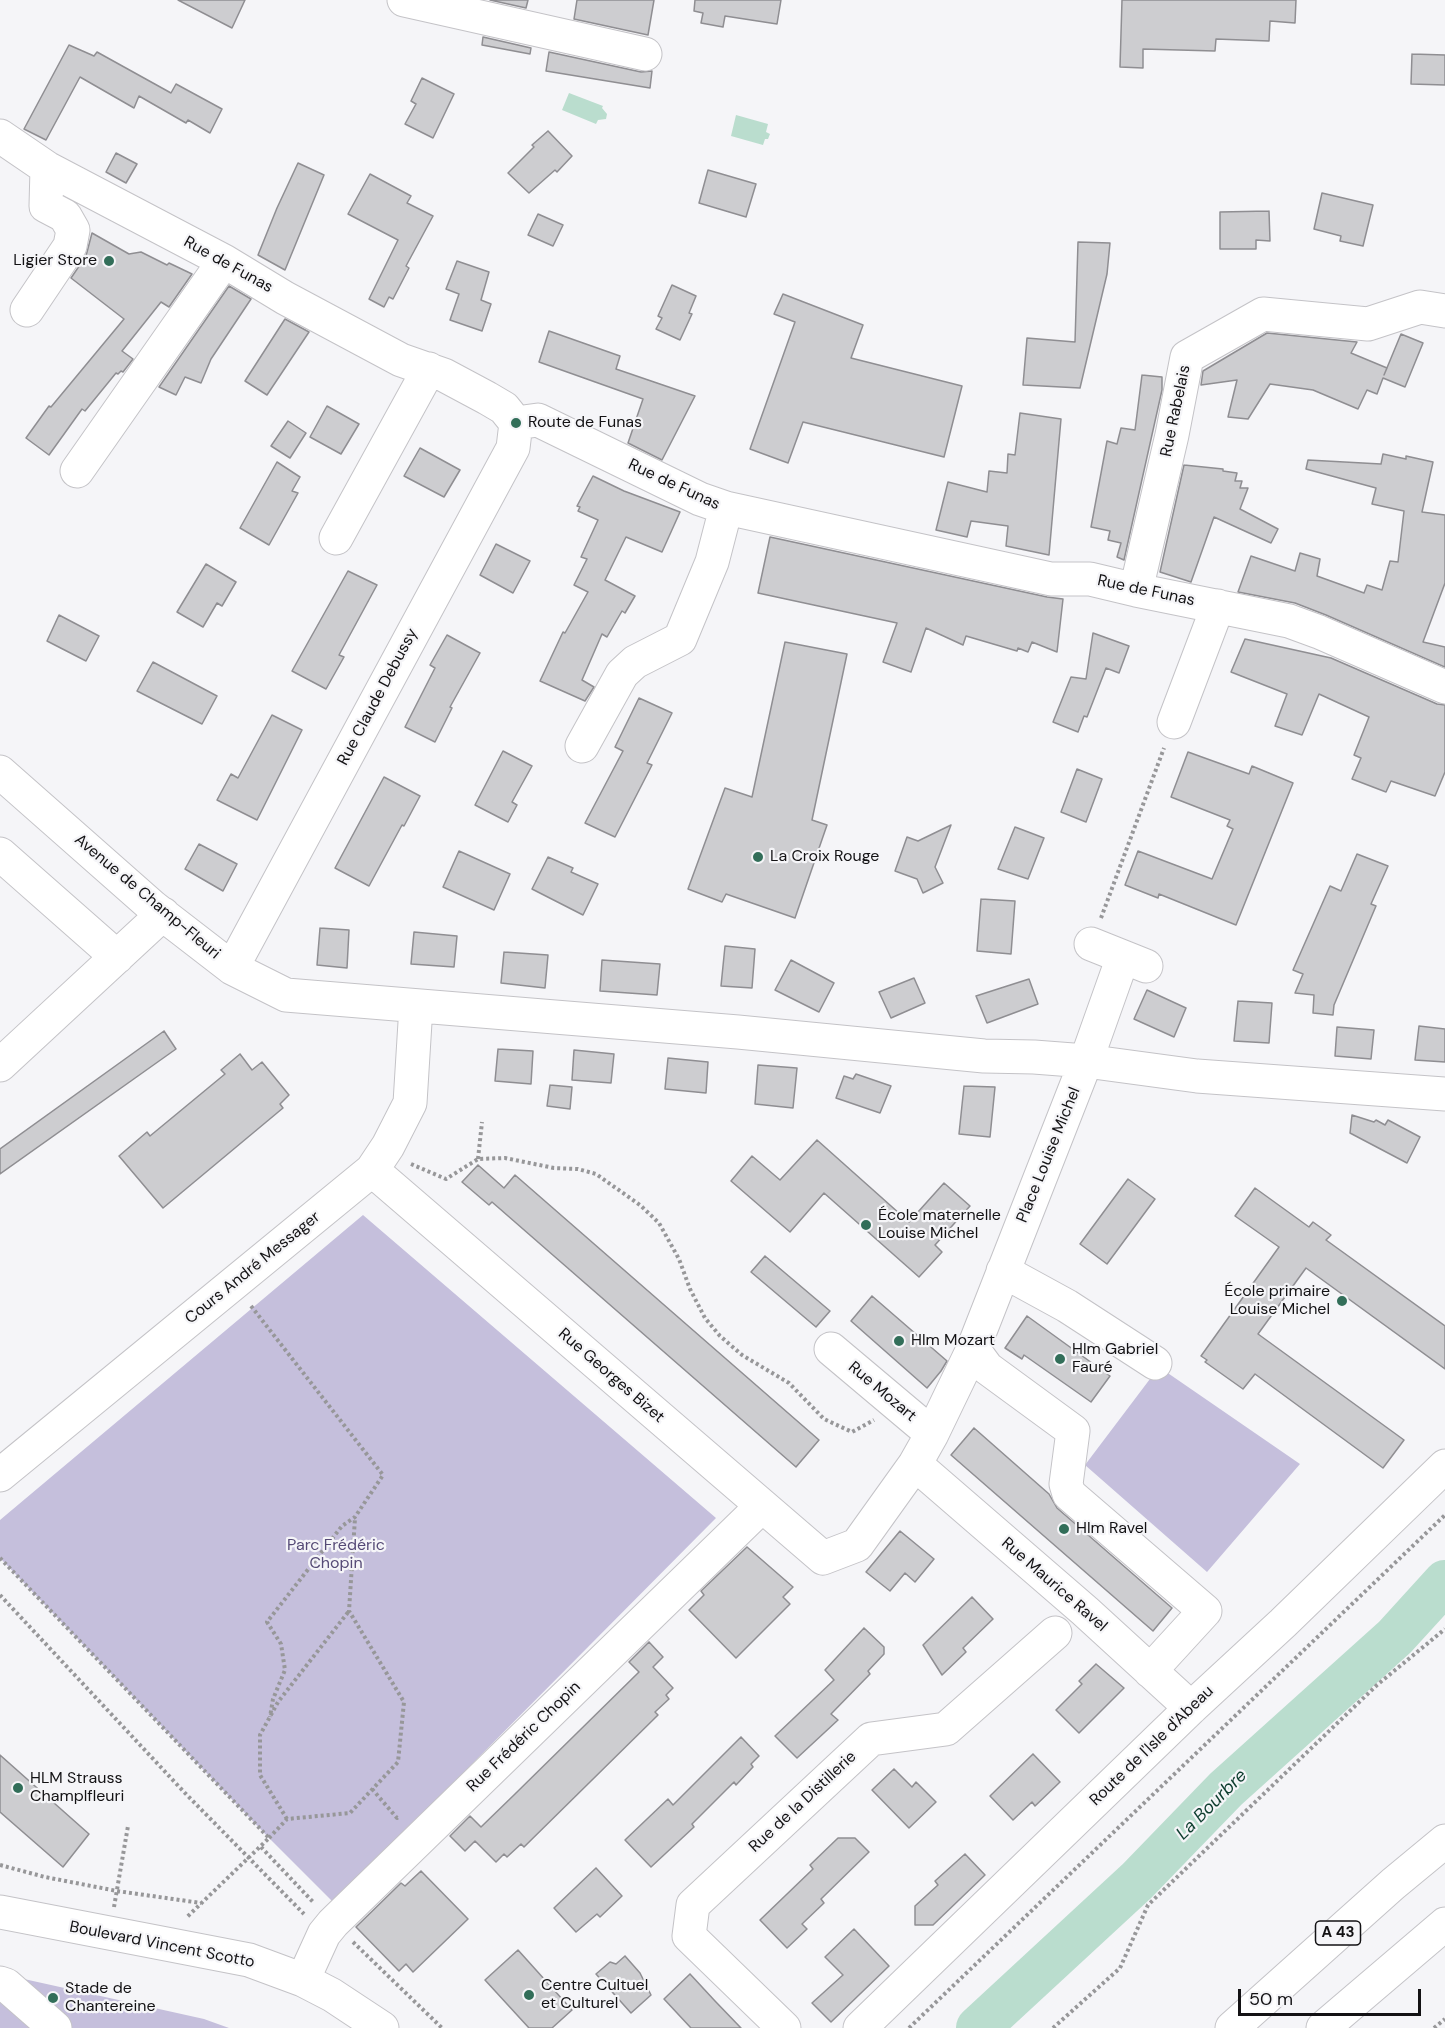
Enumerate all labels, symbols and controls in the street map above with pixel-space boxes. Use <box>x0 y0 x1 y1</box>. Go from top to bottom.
street label: Rue de Funas <box>180 233 276 297</box>
place label: Ligier Store <box>13 251 97 271</box>
marker: Ligier Store <box>102 254 116 268</box>
street label: Rue Rabelais <box>1157 363 1195 459</box>
place label: Route de Funas <box>528 413 642 433</box>
marker: Route de Funas <box>509 416 523 430</box>
street label: Rue de Funas <box>625 455 723 515</box>
street label: Rue de Funas <box>1096 571 1196 611</box>
street label: Rue Claude Debussy <box>334 625 422 769</box>
street label: Avenue de Champ-Fleuri <box>70 830 224 964</box>
place label: La Croix Rouge <box>770 847 879 867</box>
marker: La Croix Rouge <box>751 850 765 864</box>
street label: Place Louise Michel <box>1013 1084 1085 1226</box>
place label: École maternelle Louise Michel <box>878 1206 1001 1244</box>
street label: Cours André Messager <box>182 1208 324 1328</box>
marker: École maternelle Louise Michel <box>859 1218 873 1232</box>
place label: École primaire Louise Michel <box>1224 1282 1330 1320</box>
marker: École primaire Louise Michel <box>1335 1294 1349 1308</box>
street label: Rue Georges Bizet <box>554 1325 668 1427</box>
place label: Hlm Mozart <box>911 1331 995 1351</box>
marker: Hlm Mozart <box>892 1334 906 1348</box>
place label: Hlm Gabriel Fauré <box>1072 1340 1158 1378</box>
marker: Hlm Gabriel Fauré <box>1053 1352 1067 1366</box>
street label: Rue Mozart <box>844 1358 920 1426</box>
place label: Hlm Ravel <box>1076 1519 1147 1539</box>
marker: Hlm Ravel <box>1057 1522 1071 1536</box>
street label: Rue Maurice Ravel <box>997 1534 1111 1636</box>
park label: Parc Frédéric Chopin <box>287 1536 385 1574</box>
street label: Rue Frédéric Chopin <box>463 1678 585 1796</box>
street label: Route de l'Isle d'Abeau <box>1086 1682 1218 1810</box>
street label: Rue de la Distillerie <box>745 1747 861 1857</box>
water label: La Bourbre <box>1172 1765 1252 1845</box>
place label: HLM Strauss Champlfleuri <box>30 1769 124 1807</box>
marker: HLM Strauss Champlfleuri <box>11 1781 25 1795</box>
street label: Boulevard Vincent Scotto <box>68 1918 256 1972</box>
road number: A 43 <box>1316 1921 1360 1945</box>
place label: Centre Cultuel et Culturel <box>541 1976 648 2014</box>
scale bar <box>1241 1977 1424 2015</box>
place label: Stade de Chantereine <box>65 1979 156 2017</box>
text: 50 m <box>1249 1987 1293 2011</box>
marker: Centre Cultuel et Culturel <box>522 1988 536 2002</box>
marker: Stade de Chantereine <box>46 1991 60 2005</box>

